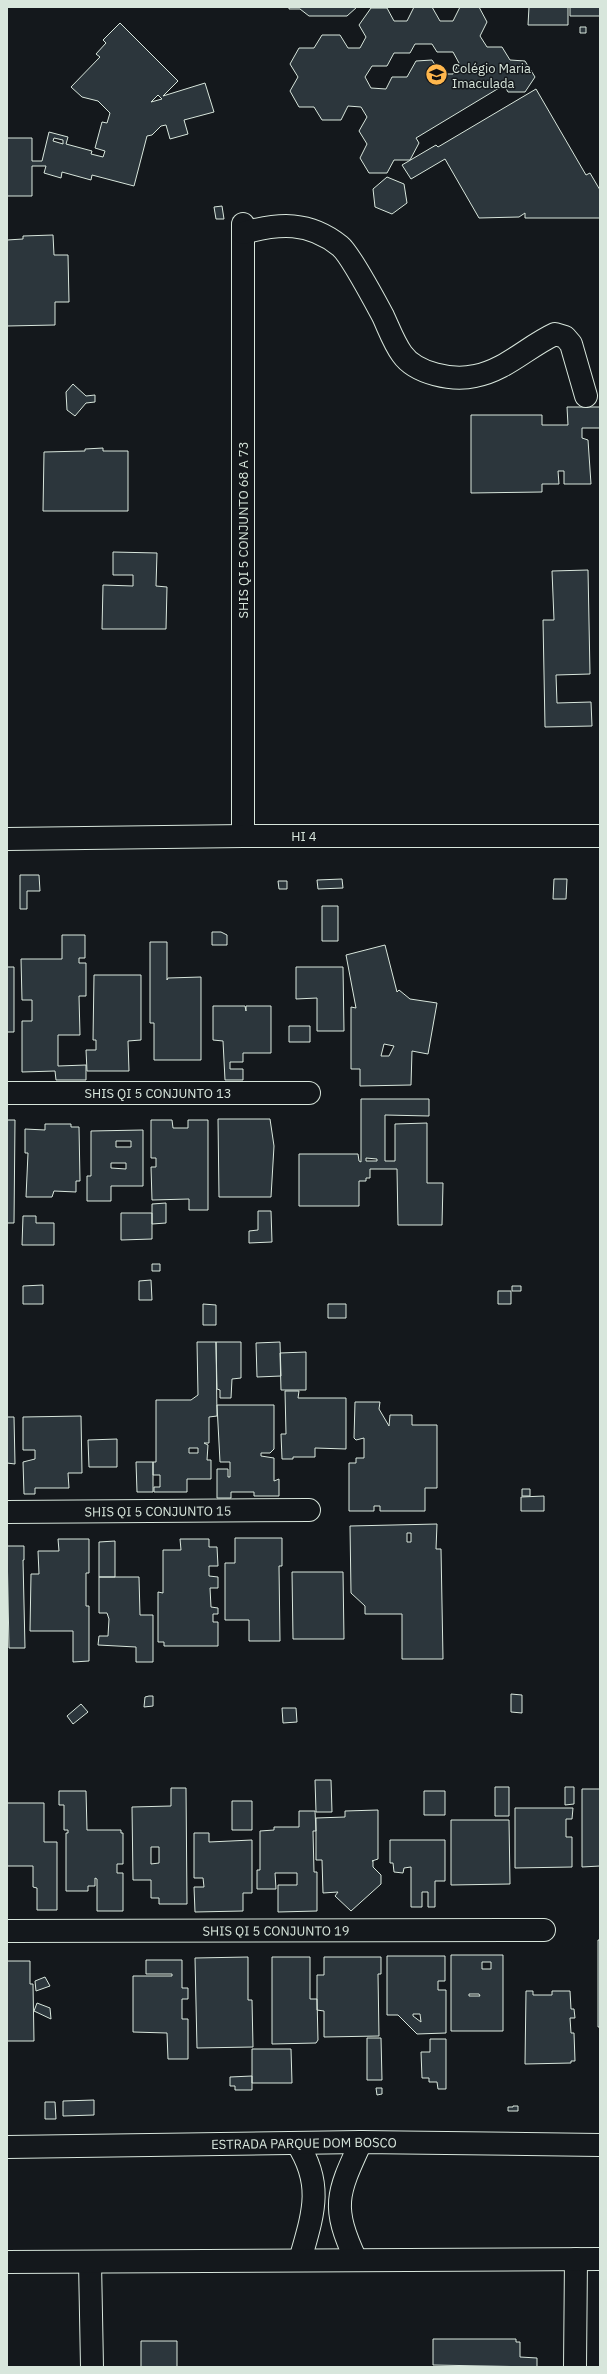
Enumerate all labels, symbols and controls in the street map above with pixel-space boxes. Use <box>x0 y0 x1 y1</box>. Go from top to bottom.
place label: Colégio Maria Imaculada <box>452 60 531 92</box>
school or university icon: Colégio Maria Imaculada <box>424 62 450 88</box>
street label: SHIS QI 5 CONJUNTO 68 A 73 <box>235 442 252 618</box>
street label: HI 4 <box>291 828 317 845</box>
street label: SHIS QI 5 CONJUNTO 13 <box>84 1085 232 1102</box>
street label: SHIS QI 5 CONJUNTO 15 <box>84 1503 232 1520</box>
street label: SHIS QI 5 CONJUNTO 19 <box>202 1922 350 1940</box>
street label: ESTRADA PARQUE DOM BOSCO <box>211 2134 397 2153</box>

